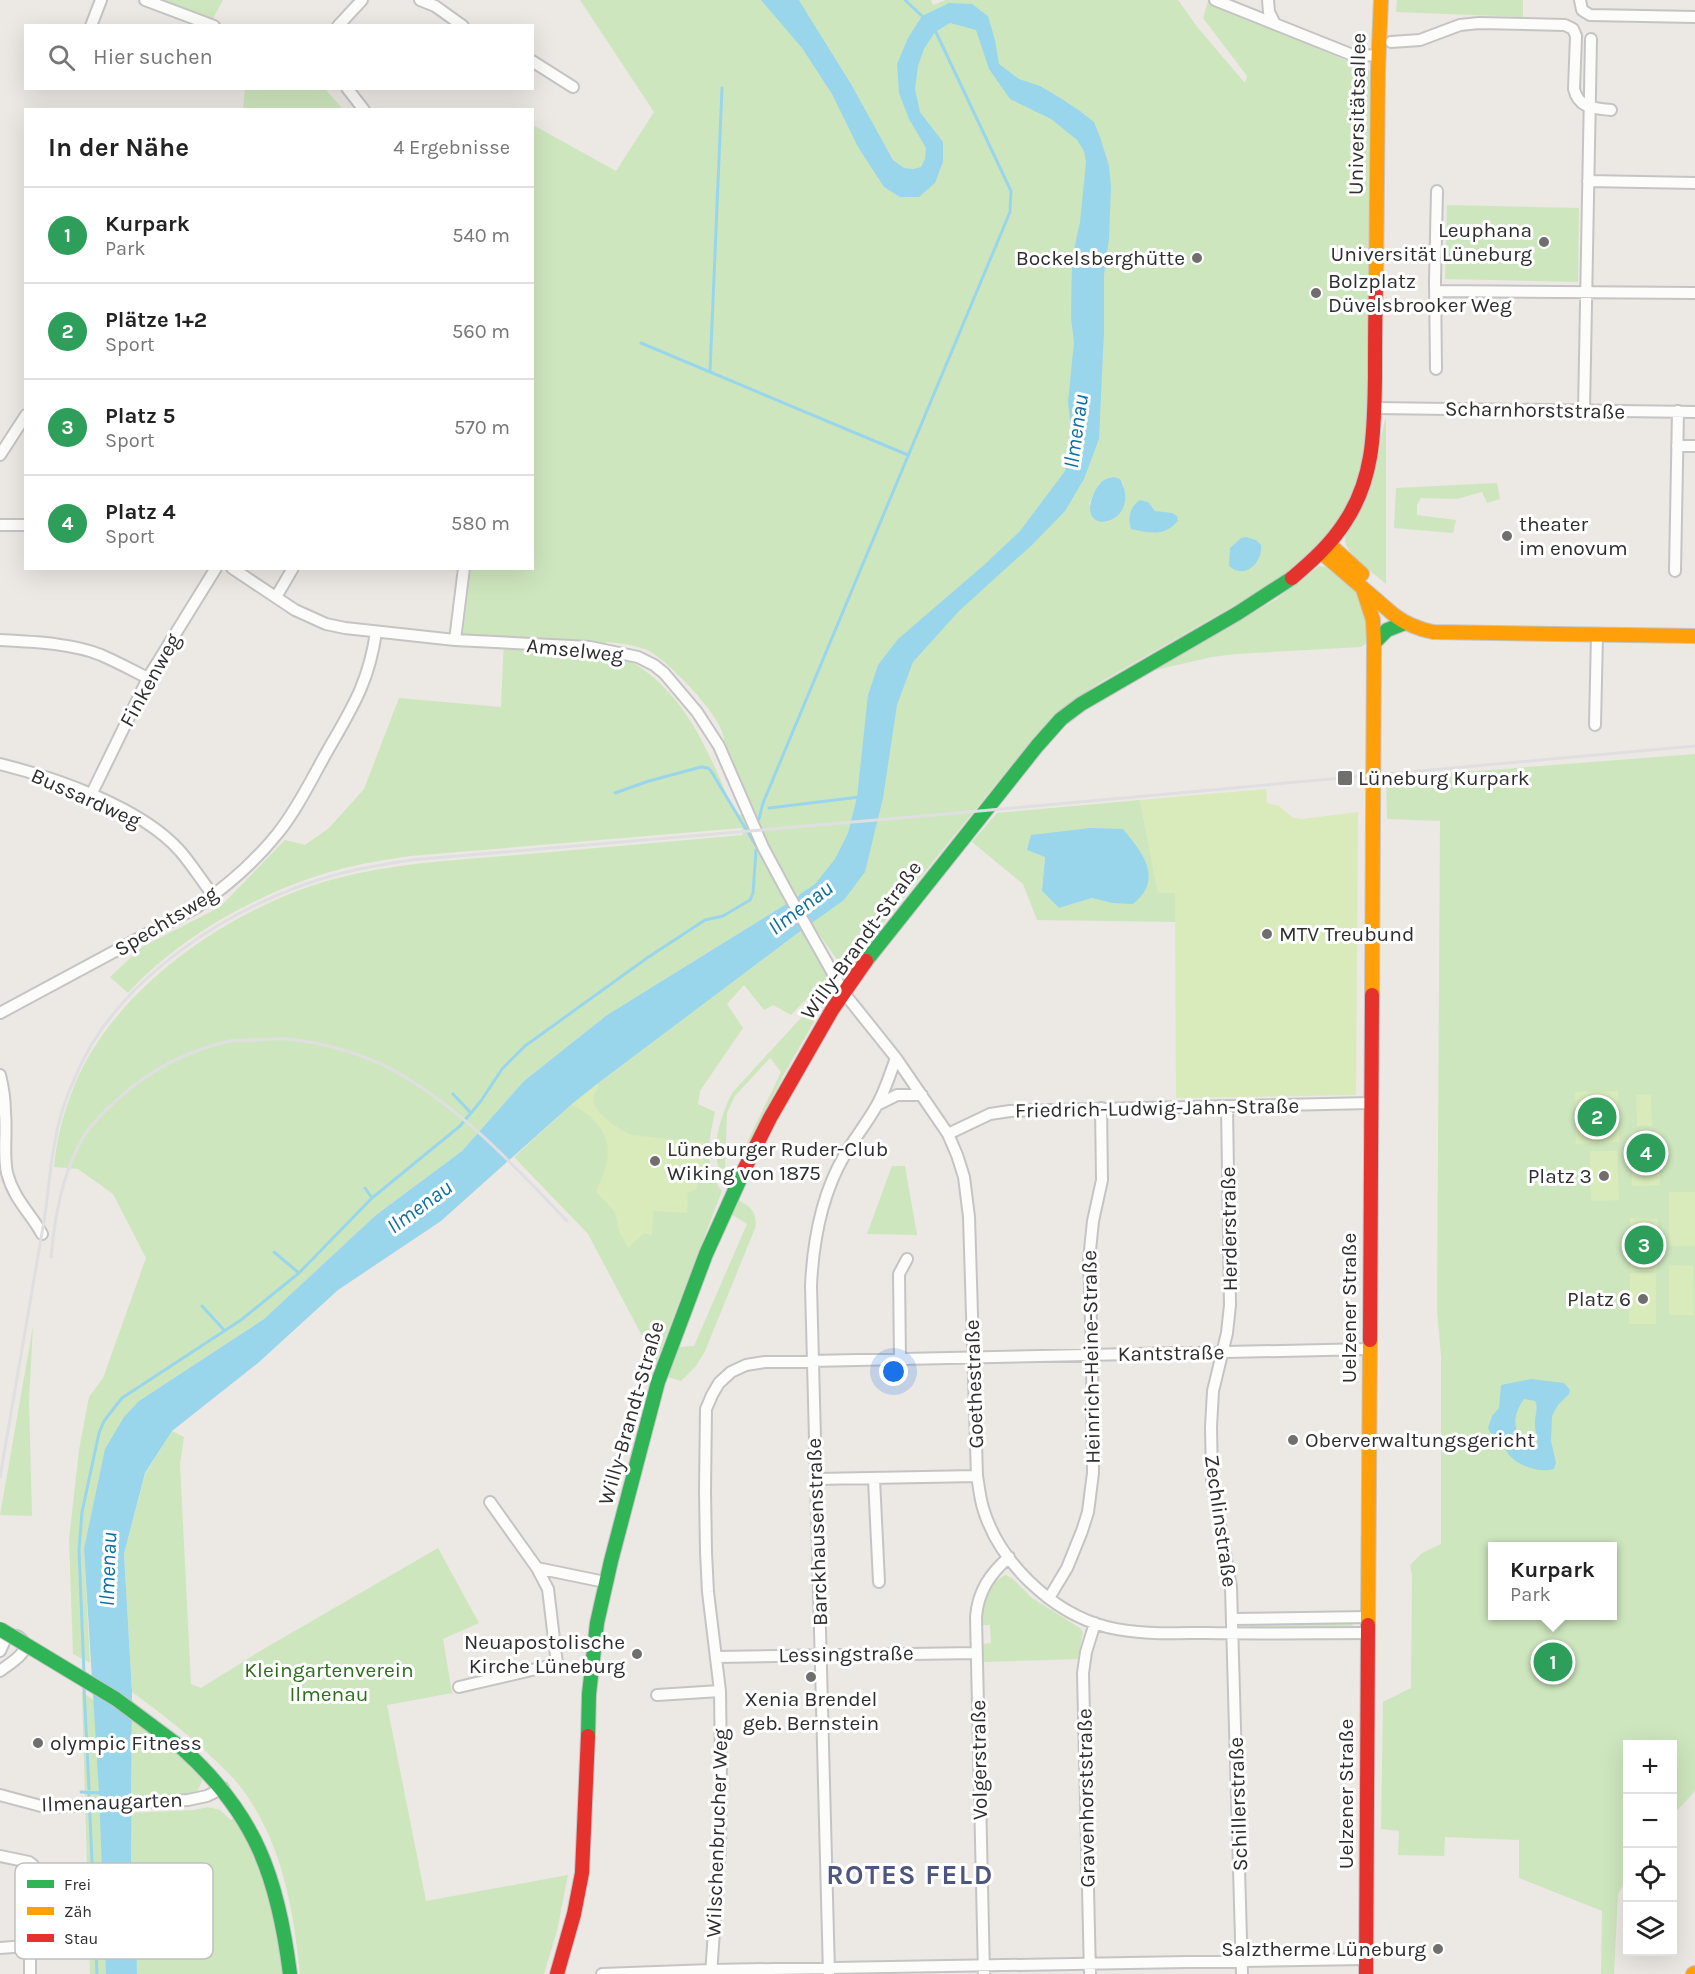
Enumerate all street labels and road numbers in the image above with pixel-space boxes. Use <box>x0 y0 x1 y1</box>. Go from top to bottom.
street label: Universitätsallee <box>1344 33 1370 195</box>
street label: Scharnhorststraße <box>1445 396 1625 424</box>
street label: Finkenweg <box>115 629 186 731</box>
street label: Amselweg <box>525 633 625 667</box>
street label: Bussardweg <box>28 763 145 833</box>
street label: Willy-Brandt-Straße <box>796 856 926 1024</box>
street label: Spechtsweg <box>110 881 222 961</box>
street label: Friedrich-Ludwig-Jahn-Straße <box>1015 1094 1299 1122</box>
street label: Herderstraße <box>1216 1166 1242 1292</box>
street label: Uelzener Straße <box>1337 1233 1361 1383</box>
street label: Heinrich-Heine-Straße <box>1077 1250 1105 1464</box>
street label: Willy-Brandt-Straße <box>593 1318 669 1508</box>
street label: Goethestraße <box>960 1319 988 1449</box>
street label: Kantstraße <box>1117 1340 1225 1366</box>
street label: Barckhausenstraße <box>802 1438 832 1626</box>
street label: Zechlinstraße <box>1200 1453 1242 1589</box>
street label: Lessingstraße <box>778 1641 914 1667</box>
street label: Volgerstraße <box>966 1700 992 1820</box>
street label: Gravenhorststraße <box>1072 1708 1100 1888</box>
street label: Uelzener Straße <box>1334 1719 1358 1869</box>
street label: Wilschenbrucher Weg <box>701 1728 733 1938</box>
street label: Schillerstraße <box>1224 1736 1252 1872</box>
street label: Ilmenaugarten <box>41 1788 183 1816</box>

